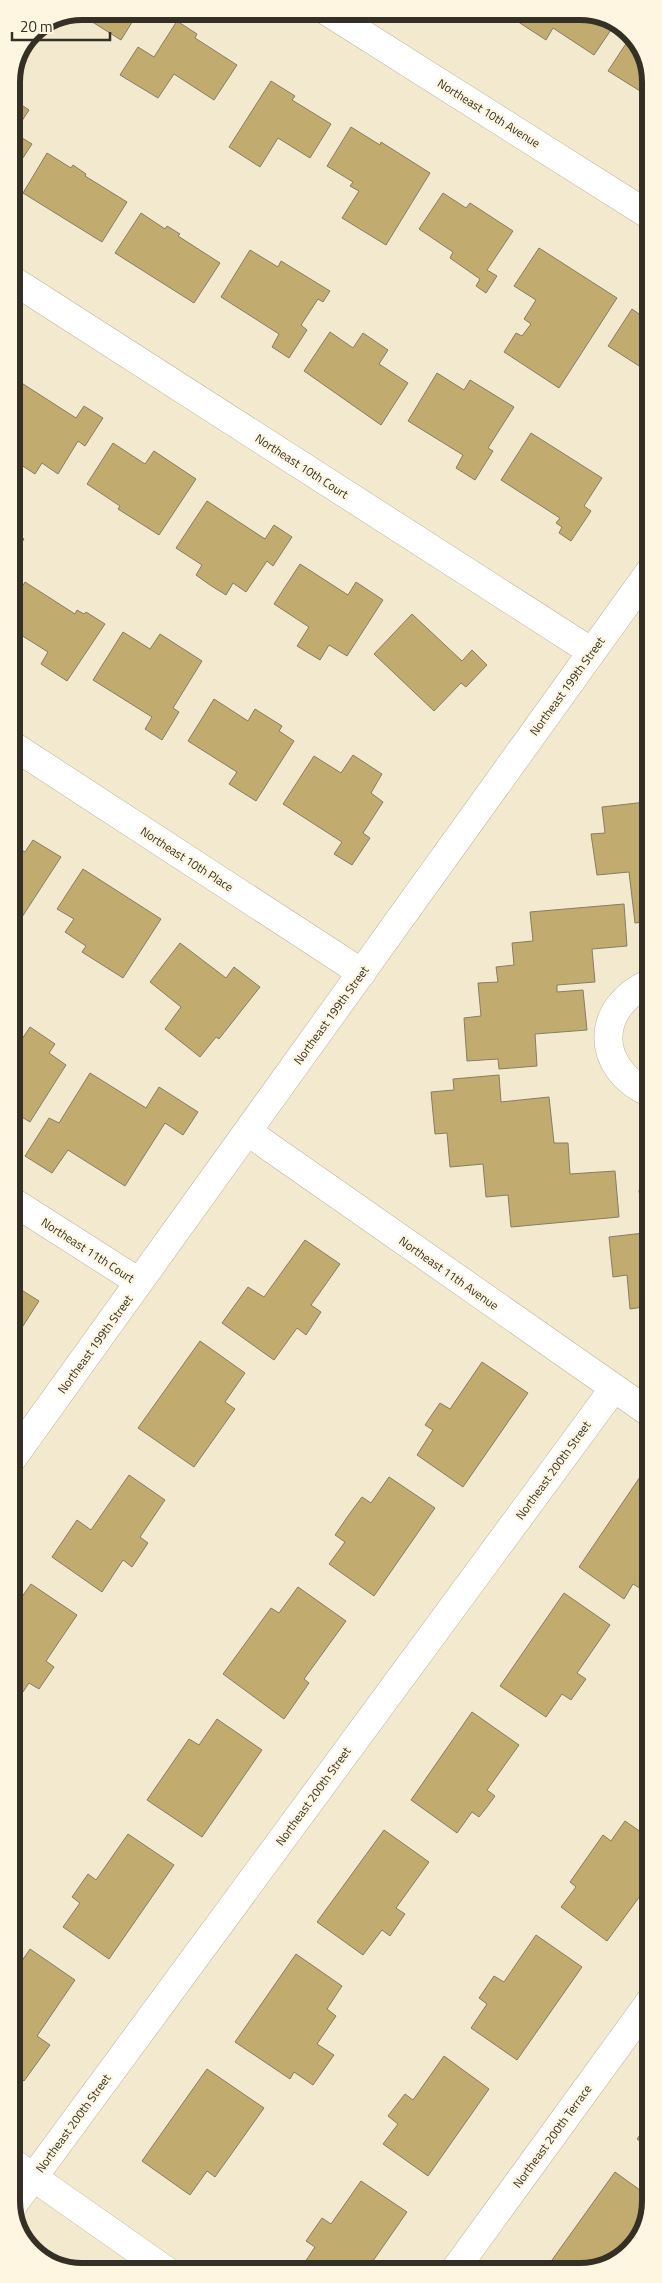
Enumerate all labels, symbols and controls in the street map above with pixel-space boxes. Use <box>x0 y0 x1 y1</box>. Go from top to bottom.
scale bar <box>12 10 110 42</box>
text: 20 m <box>20 15 53 38</box>
street label: Northeast 10th Avenue <box>434 74 544 152</box>
street label: Northeast 10th Court <box>252 429 353 504</box>
street label: Northeast 199th Street <box>525 632 610 739</box>
street label: Northeast 10th Place <box>137 822 237 896</box>
street label: Northeast 199th Street <box>289 961 374 1068</box>
street label: Northeast 11th Court <box>38 1213 139 1288</box>
street label: Northeast 11th Avenue <box>395 1231 503 1315</box>
street label: Northeast 199th Street <box>53 1290 138 1397</box>
street label: Northeast 200th Street <box>511 1416 596 1523</box>
street label: Northeast 200th Street <box>271 1742 356 1849</box>
street label: Northeast 200th Street <box>31 2069 116 2176</box>
street label: Northeast 200th Terrace <box>508 2080 596 2192</box>

